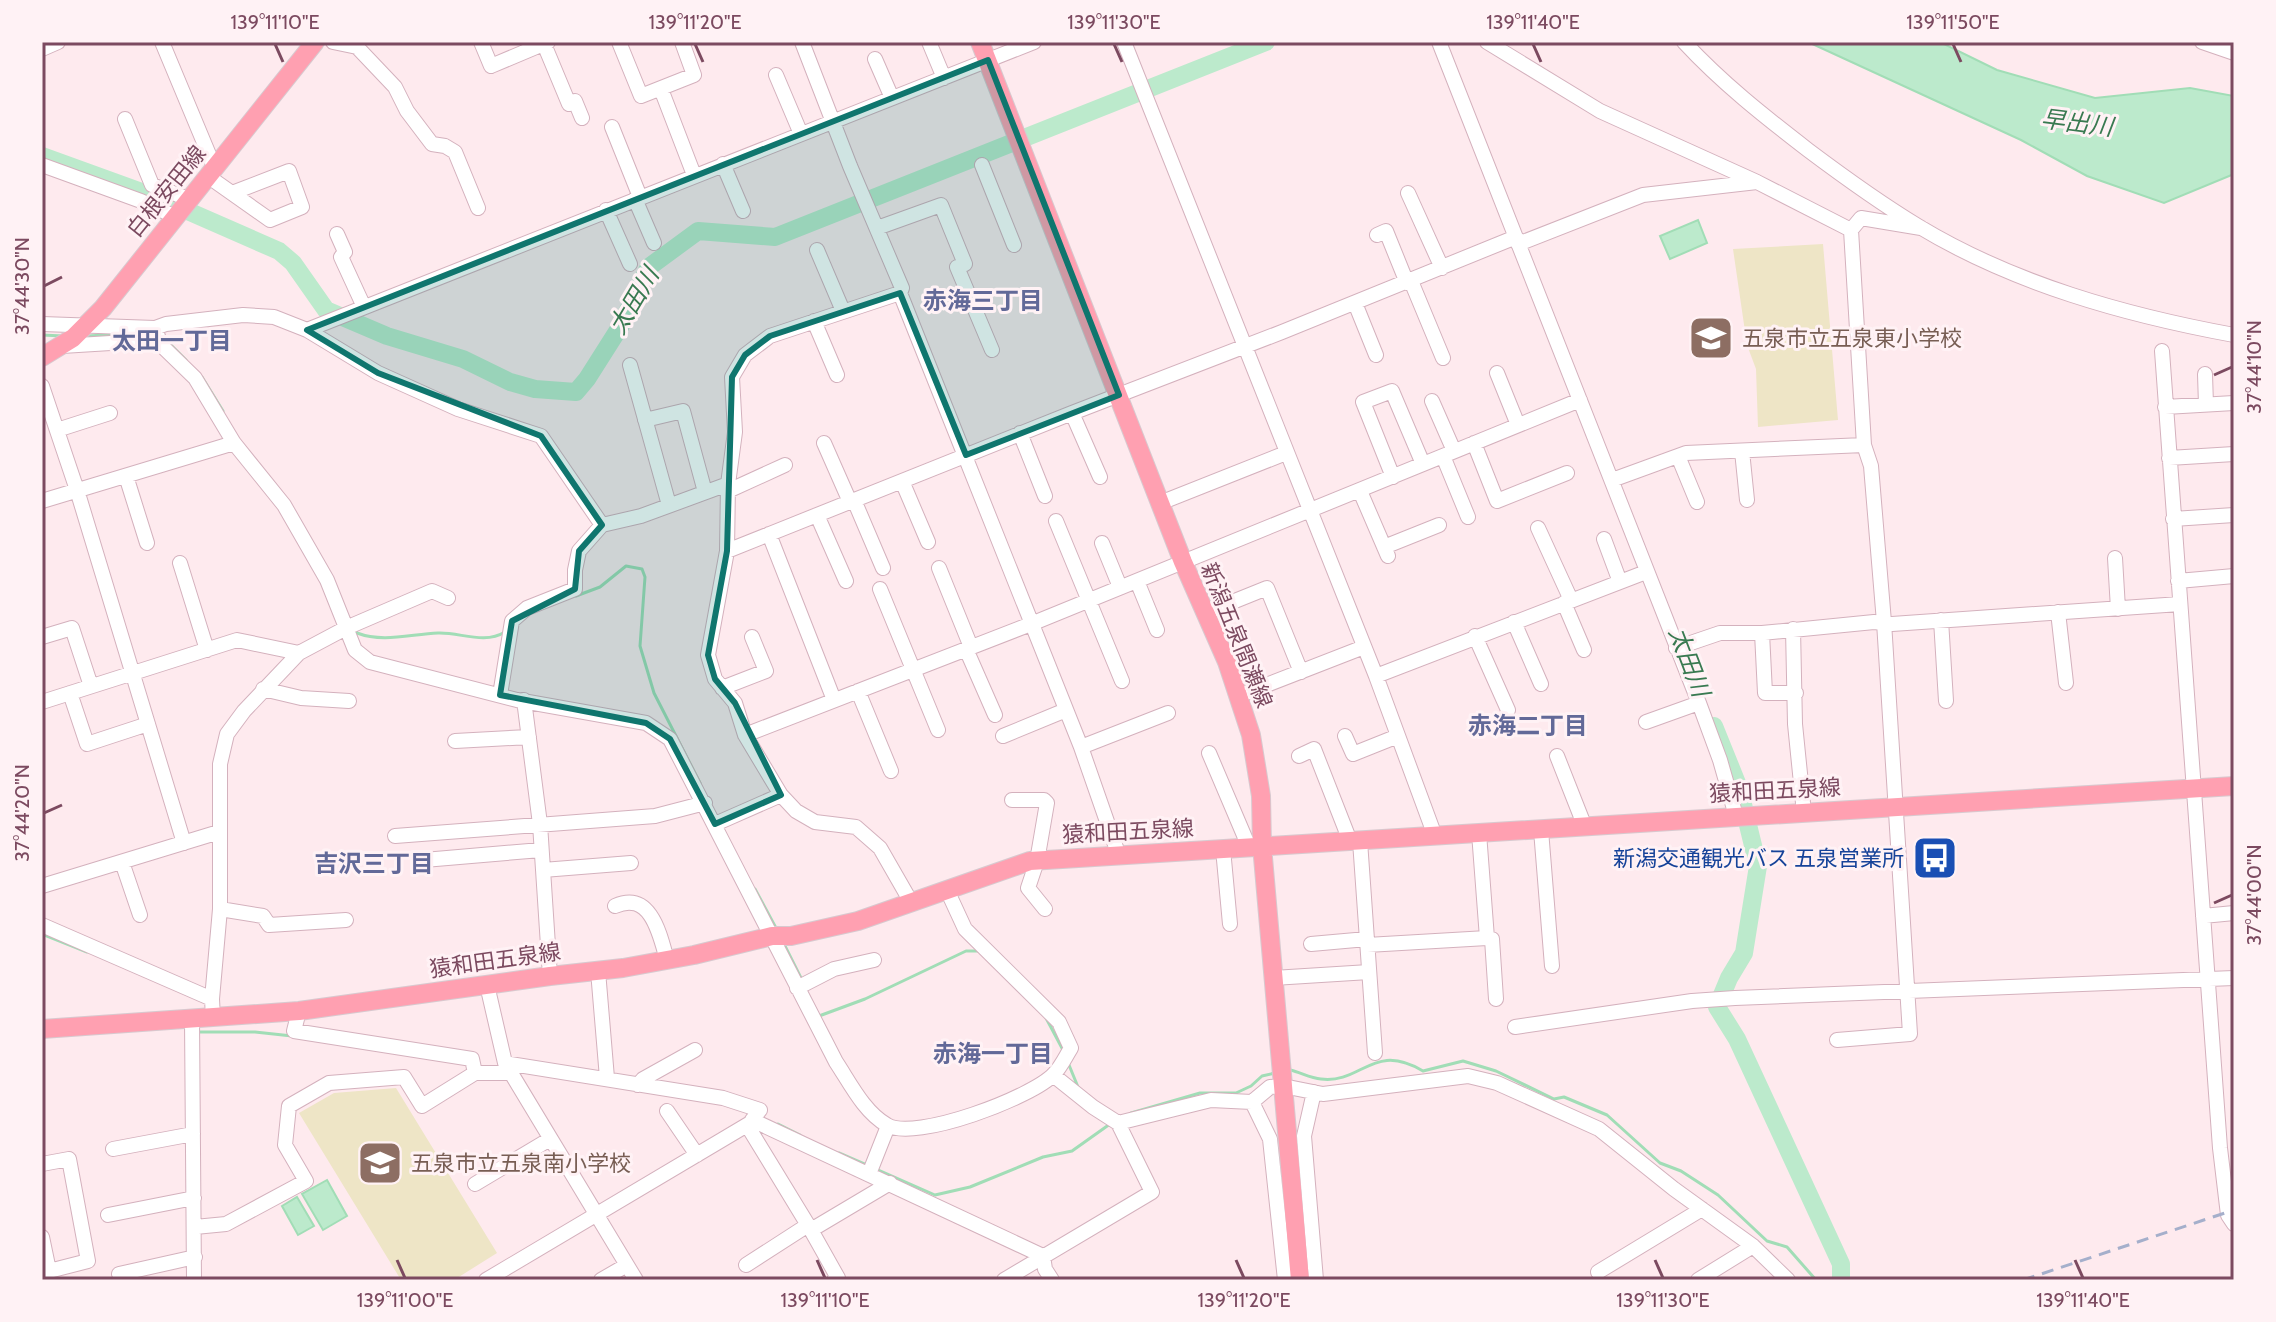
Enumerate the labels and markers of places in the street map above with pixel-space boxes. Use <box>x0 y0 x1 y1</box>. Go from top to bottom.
school or university icon: 五泉市立五泉東小学校 <box>1687 314 1735 362</box>
place label: 五泉市立五泉東小学校 <box>1742 325 1962 352</box>
bus stop icon: 新潟交通観光バス 五泉営業所 <box>1911 834 1959 882</box>
place label: 新潟交通観光バス 五泉営業所 <box>1613 845 1904 872</box>
school or university icon: 五泉市立五泉南小学校 <box>356 1139 404 1187</box>
place label: 五泉市立五泉南小学校 <box>411 1150 631 1177</box>

